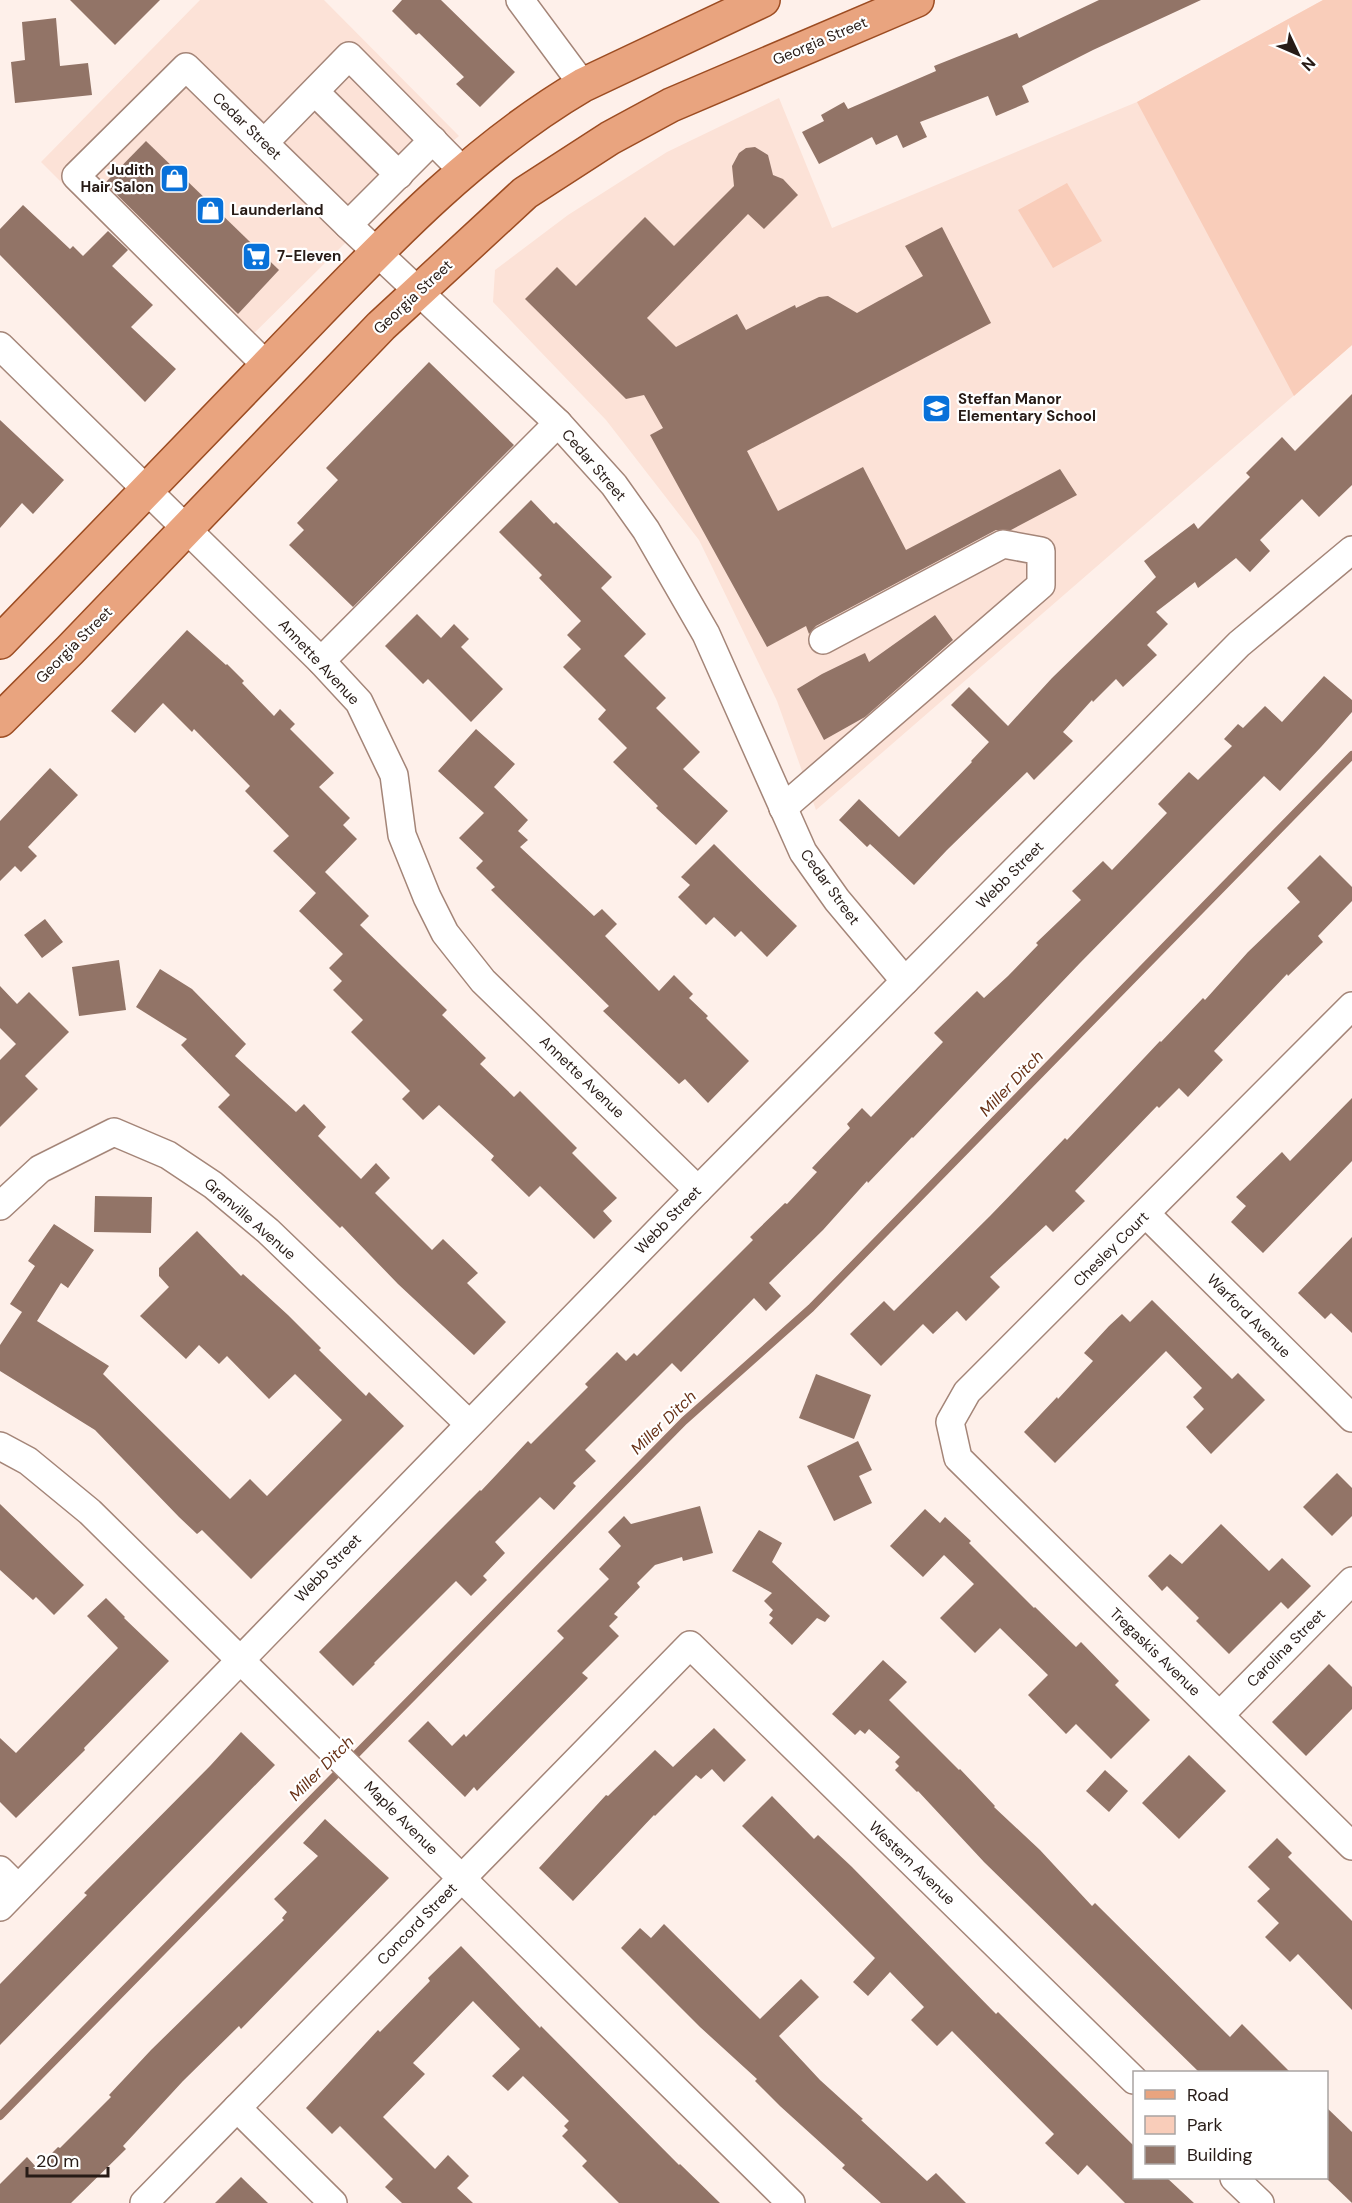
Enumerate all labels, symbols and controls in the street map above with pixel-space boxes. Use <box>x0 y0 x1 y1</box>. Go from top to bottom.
street label: Georgia Street <box>770 12 870 70</box>
north arrow <box>1268 24 1328 84</box>
text: N <box>1297 53 1320 76</box>
street label: Cedar Street <box>208 88 286 164</box>
place label: Judith Hair Salon <box>80 160 154 197</box>
shop icon: Judith Hair Salon <box>159 163 191 195</box>
shop icon: Launderland <box>194 194 226 226</box>
place label: Launderland <box>231 200 324 220</box>
supermarket icon: 7-Eleven <box>240 240 272 272</box>
place label: 7-Eleven <box>277 246 341 266</box>
street label: Georgia Street <box>369 255 457 339</box>
place label: Steffan Manor Elementary School <box>958 389 1096 426</box>
school or university icon: Steffan Manor Elementary School <box>921 392 953 424</box>
street label: Cedar Street <box>557 425 631 505</box>
street label: Georgia Street <box>31 602 117 688</box>
street label: Annette Avenue <box>274 615 364 709</box>
street label: Webb Street <box>972 837 1048 913</box>
street label: Cedar Street <box>796 845 864 929</box>
street label: Annette Avenue <box>535 1031 629 1123</box>
water label: Miller Ditch <box>975 1046 1048 1121</box>
street label: Granville Avenue <box>200 1174 300 1264</box>
street label: Webb Street <box>630 1181 706 1258</box>
street label: Chesley Court <box>1069 1207 1153 1291</box>
street label: Warford Avenue <box>1203 1270 1295 1362</box>
water label: Miller Ditch <box>626 1386 701 1459</box>
street label: Webb Street <box>290 1529 366 1606</box>
street label: Tregaskis Avenue <box>1105 1603 1205 1701</box>
street label: Carolina Street <box>1242 1604 1330 1692</box>
water label: Miller Ditch <box>284 1731 358 1805</box>
street label: Maple Avenue <box>360 1777 442 1859</box>
street label: Western Avenue <box>864 1817 960 1909</box>
street label: Concord Street <box>373 1879 461 1969</box>
legend <box>1133 2071 1328 2179</box>
text: Road <box>1187 2083 1229 2107</box>
text: Park <box>1187 2113 1223 2137</box>
scale bar <box>27 2140 108 2178</box>
text: Building <box>1187 2143 1252 2167</box>
text: 20 m <box>36 2149 79 2173</box>

